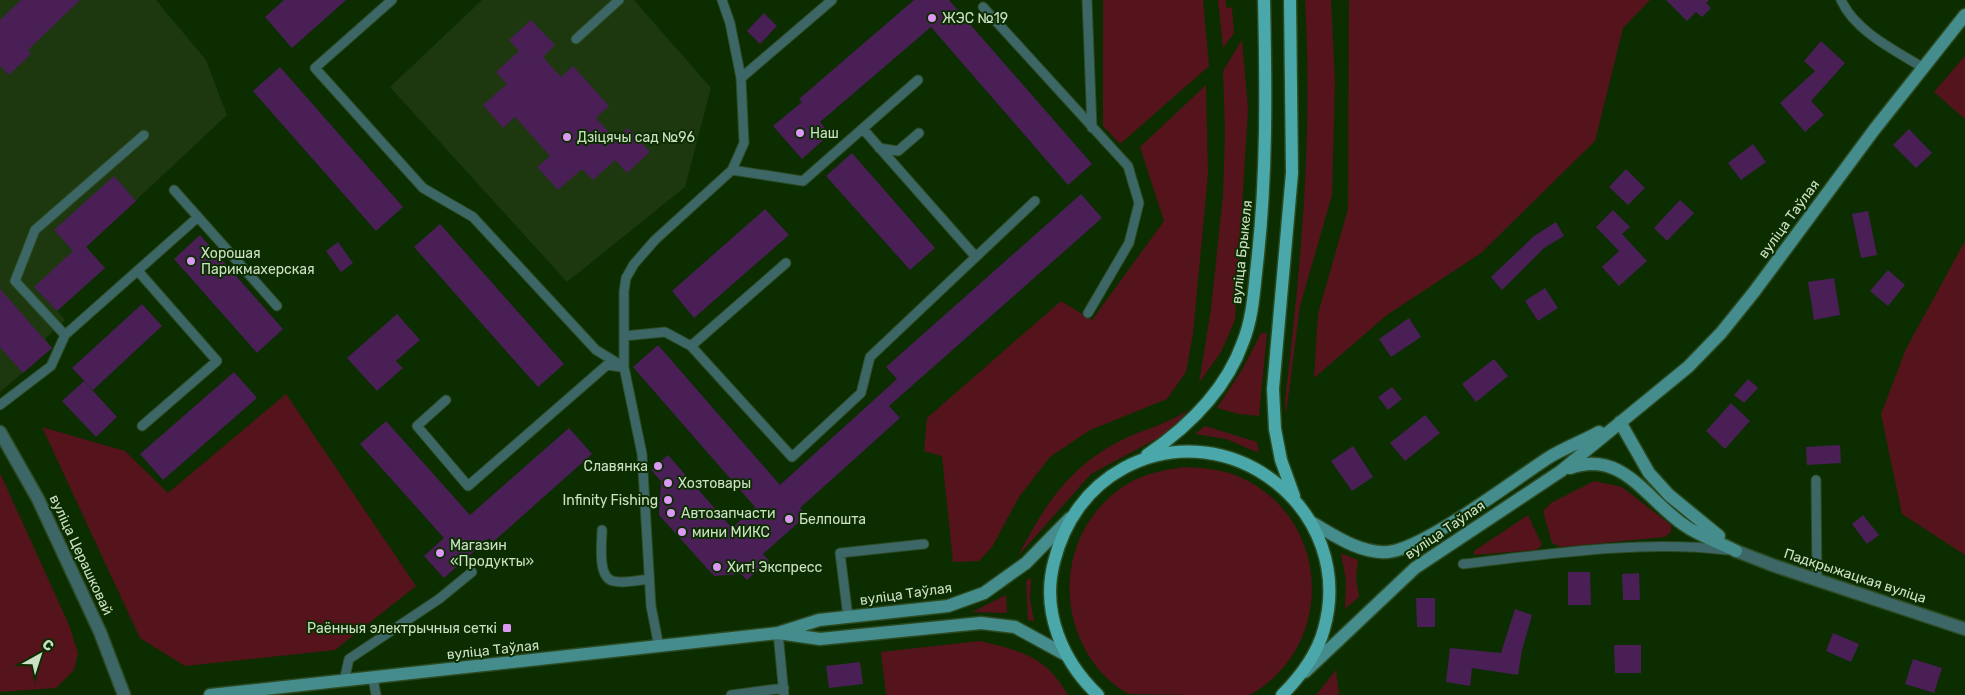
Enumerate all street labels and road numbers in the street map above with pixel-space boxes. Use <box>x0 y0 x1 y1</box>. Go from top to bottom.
street label: вуліца Таўлая <box>1755 176 1823 262</box>
street label: вуліца Брыкеля <box>1228 199 1256 305</box>
street label: вуліца Церашковай <box>46 492 116 618</box>
street label: вуліца Таўлая <box>1402 497 1488 563</box>
street label: Падкрыжацкая вуліца <box>1782 545 1928 607</box>
street label: вуліца Таўлая <box>859 579 953 609</box>
street label: вуліца Таўлая <box>446 637 540 663</box>

